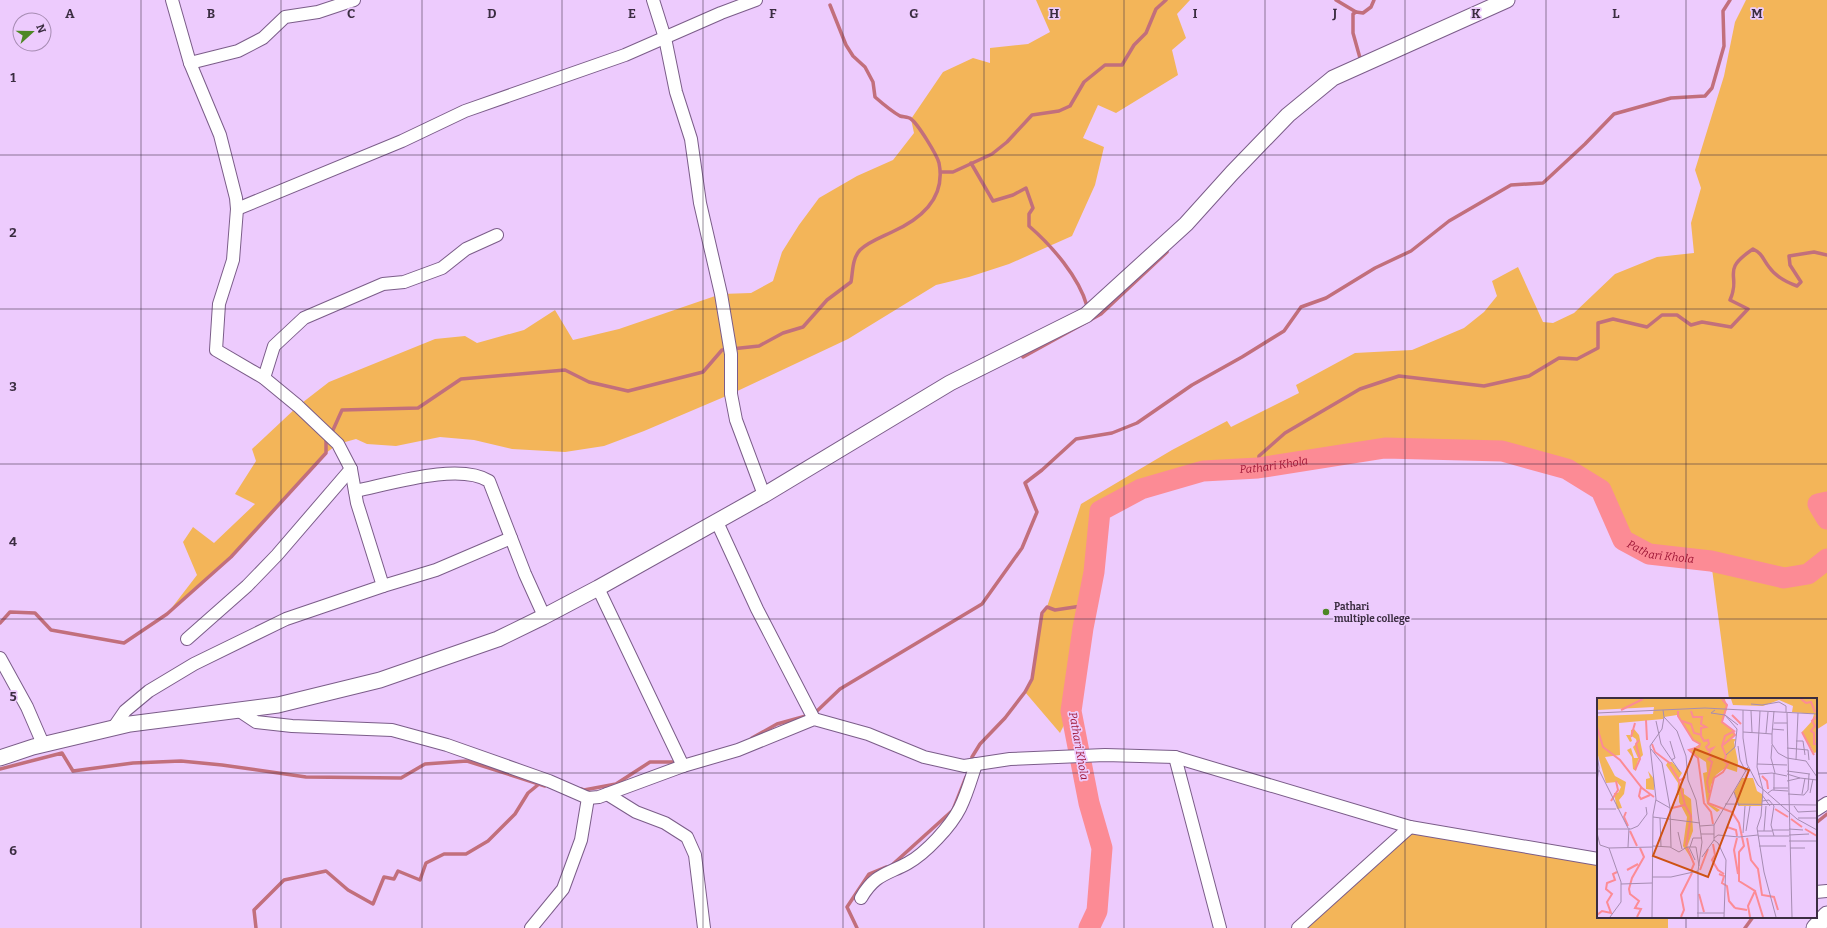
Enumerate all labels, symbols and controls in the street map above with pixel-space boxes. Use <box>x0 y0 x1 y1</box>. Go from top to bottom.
text: A <box>65 6 75 21</box>
text: B <box>207 6 215 21</box>
text: C <box>347 6 355 21</box>
text: D <box>487 6 497 21</box>
text: E <box>628 6 636 21</box>
text: F <box>769 6 777 21</box>
text: G <box>909 6 919 21</box>
text: H <box>1049 6 1059 21</box>
text: I <box>1193 6 1198 21</box>
text: J <box>1332 6 1338 21</box>
text: K <box>1471 6 1481 21</box>
text: L <box>1612 6 1620 21</box>
text: M <box>1751 6 1763 21</box>
north arrow <box>12 12 52 52</box>
text: N <box>33 22 49 35</box>
text: 1 <box>10 70 16 85</box>
text: 2 <box>9 225 17 240</box>
text: 3 <box>9 379 17 394</box>
water label: Pathari Khola <box>1239 454 1309 476</box>
text: 4 <box>9 534 17 549</box>
water label: Pathari Khola <box>1625 538 1695 566</box>
place label: Pathari multiple college <box>1334 601 1411 625</box>
marker: Pathari multiple college <box>1321 607 1331 617</box>
text: 5 <box>9 689 17 704</box>
inset map <box>1597 698 1817 918</box>
water label: Pathari Khola <box>1066 711 1091 781</box>
text: 6 <box>9 843 17 858</box>

